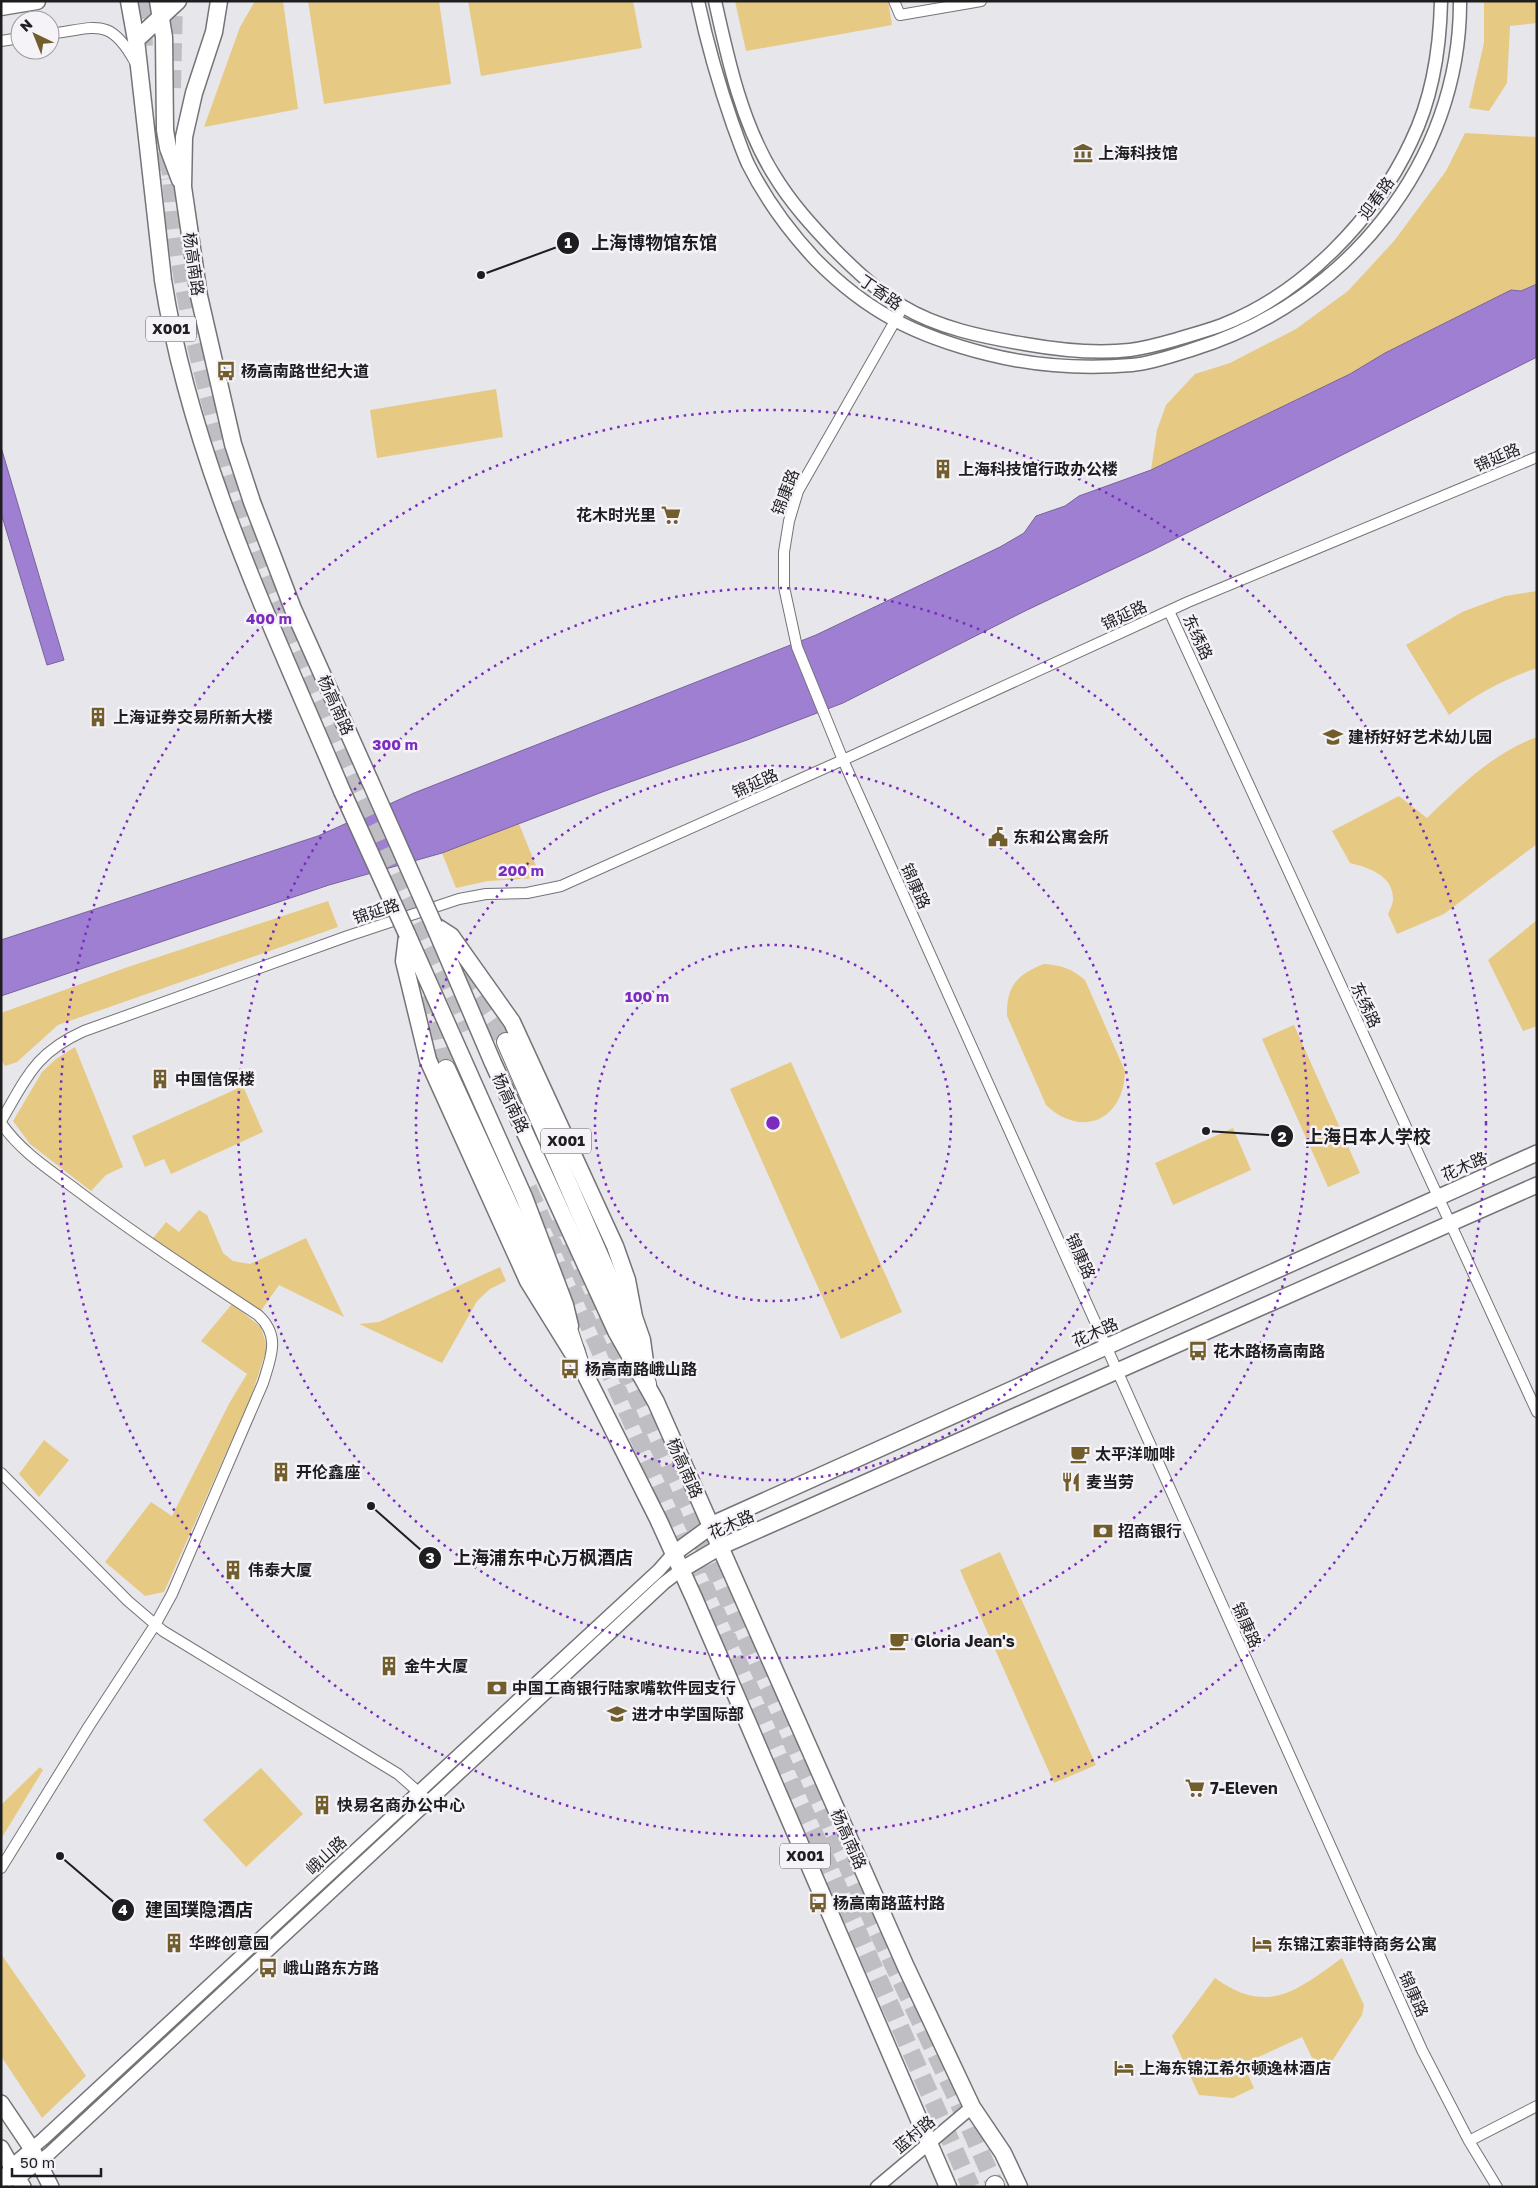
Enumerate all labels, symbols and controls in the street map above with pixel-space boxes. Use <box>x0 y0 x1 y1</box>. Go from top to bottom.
north arrow <box>10 10 60 60</box>
text: N <box>16 15 35 35</box>
museum icon: 上海科技馆 <box>1072 142 1094 164</box>
place label: 上海科技馆 <box>1098 143 1178 163</box>
street label: 迎春路 <box>1354 173 1398 223</box>
callout: 上海博物馆东馆 <box>556 226 727 259</box>
street label: 杨高南路 <box>180 231 208 297</box>
text: 上海博物馆东馆 <box>591 231 717 253</box>
text: 1 <box>564 233 572 251</box>
street label: 丁香路 <box>856 270 906 314</box>
road number: X001 <box>146 316 196 342</box>
bus stop icon: 杨高南路世纪大道 <box>215 360 237 382</box>
place label: 杨高南路世纪大道 <box>241 361 369 381</box>
street label: 锦延路 <box>1471 438 1523 476</box>
building icon: 上海科技馆行政办公楼 <box>932 458 954 480</box>
place label: 上海科技馆行政办公楼 <box>958 459 1118 479</box>
street label: 锦康路 <box>767 466 803 518</box>
supermarket icon: 花木时光里 <box>660 504 682 526</box>
place label: 花木时光里 <box>576 505 656 525</box>
street label: 锦延路 <box>1098 596 1150 634</box>
text: 400 m <box>246 609 292 627</box>
street label: 东绣路 <box>1179 611 1217 663</box>
street label: 杨高南路 <box>314 672 358 738</box>
building icon: 上海证券交易所新大楼 <box>87 706 109 728</box>
place label: 上海证券交易所新大楼 <box>113 707 273 727</box>
school or university icon: 建桥好好艺术幼儿园 <box>1322 726 1344 748</box>
place label: 建桥好好艺术幼儿园 <box>1348 727 1492 747</box>
text: 300 m <box>372 735 418 753</box>
street label: 锦延路 <box>729 764 781 802</box>
public building icon: 东和公寓会所 <box>987 826 1009 848</box>
place label: 东和公寓会所 <box>1013 827 1109 847</box>
street label: 锦康路 <box>897 860 935 912</box>
text: 200 m <box>498 861 544 879</box>
street label: 锦延路 <box>350 894 402 928</box>
street label: 东绣路 <box>1347 979 1385 1031</box>
text: 100 m <box>625 987 669 1005</box>
building icon: 中国信保楼 <box>149 1068 171 1090</box>
place label: 中国信保楼 <box>175 1069 255 1089</box>
street label: 杨高南路 <box>488 1070 534 1136</box>
centre of rings <box>764 1114 782 1132</box>
callout: 上海日本人学校 <box>1270 1120 1441 1153</box>
text: 上海日本人学校 <box>1305 1125 1431 1147</box>
text: 2 <box>1277 1127 1287 1145</box>
road number: X001 <box>541 1128 591 1154</box>
street label: 花木路 <box>1438 1147 1490 1185</box>
street label: 锦康路 <box>1062 1230 1100 1282</box>
street label: 花木路 <box>1069 1313 1121 1351</box>
bus stop icon: 花木路杨高南路 <box>1187 1340 1209 1362</box>
place label: 花木路杨高南路 <box>1213 1341 1325 1361</box>
bus stop icon: 杨高南路峨山路 <box>559 1358 581 1380</box>
place label: 杨高南路峨山路 <box>585 1359 697 1379</box>
street label: 杨高南路 <box>663 1435 707 1501</box>
cafe icon: 太平洋咖啡 <box>1069 1443 1091 1465</box>
place label: 太平洋咖啡 <box>1095 1444 1175 1464</box>
building icon: 开伦鑫座 <box>270 1461 292 1483</box>
place label: 开伦鑫座 <box>296 1462 360 1482</box>
restaurant icon: 麦当劳 <box>1060 1471 1082 1493</box>
place label: 麦当劳 <box>1086 1472 1134 1492</box>
street label: 花木路 <box>705 1505 757 1543</box>
bank icon: 招商银行 <box>1092 1520 1114 1542</box>
place label: 招商银行 <box>1118 1521 1182 1541</box>
callout: 上海浦东中心万枫酒店 <box>418 1542 643 1575</box>
text: 上海浦东中心万枫酒店 <box>453 1546 633 1568</box>
text: 3 <box>425 1548 435 1566</box>
building icon: 伟泰大厦 <box>222 1559 244 1581</box>
place label: 伟泰大厦 <box>248 1560 312 1580</box>
street label: 锦康路 <box>1228 1599 1266 1651</box>
cafe icon: Gloria Jean's <box>888 1630 910 1652</box>
place label: Gloria Jean's <box>914 1631 1015 1651</box>
building icon: 金牛大厦 <box>378 1655 400 1677</box>
place label: 金牛大厦 <box>404 1656 468 1676</box>
bank icon: 中国工商银行陆家嘴软件园支行 <box>486 1677 508 1699</box>
place label: 中国工商银行陆家嘴软件园支行 <box>512 1678 736 1698</box>
school or university icon: 进才中学国际部 <box>606 1703 628 1725</box>
place label: 进才中学国际部 <box>632 1704 744 1724</box>
supermarket icon: 7-Eleven <box>1184 1777 1206 1799</box>
place label: 7-Eleven <box>1210 1778 1278 1798</box>
building icon: 快易名商办公中心 <box>311 1794 333 1816</box>
place label: 快易名商办公中心 <box>337 1795 465 1815</box>
street label: 杨高南路 <box>827 1806 871 1872</box>
street label: 峨山路 <box>302 1831 350 1879</box>
road number: X001 <box>780 1844 830 1868</box>
bus stop icon: 杨高南路蓝村路 <box>807 1892 829 1914</box>
callout: 建国璞隐酒店 <box>110 1893 263 1926</box>
place label: 杨高南路蓝村路 <box>833 1893 945 1913</box>
text: 建国璞隐酒店 <box>145 1898 253 1920</box>
text: 4 <box>118 1900 128 1918</box>
building icon: 华晔创意园 <box>163 1932 185 1954</box>
place label: 华晔创意园 <box>189 1933 269 1953</box>
hotel icon: 东锦江索菲特商务公寓 <box>1251 1933 1273 1955</box>
place label: 东锦江索菲特商务公寓 <box>1277 1934 1437 1954</box>
bus stop icon: 峨山路东方路 <box>257 1957 279 1979</box>
place label: 峨山路东方路 <box>283 1958 379 1978</box>
street label: 锦康路 <box>1395 1968 1433 2020</box>
hotel icon: 上海东锦江希尔顿逸林酒店 <box>1113 2057 1135 2079</box>
place label: 上海东锦江希尔顿逸林酒店 <box>1139 2058 1331 2078</box>
street label: 蓝村路 <box>889 2111 939 2157</box>
scale bar <box>12 2146 101 2178</box>
text: 50 m <box>20 2153 55 2171</box>

